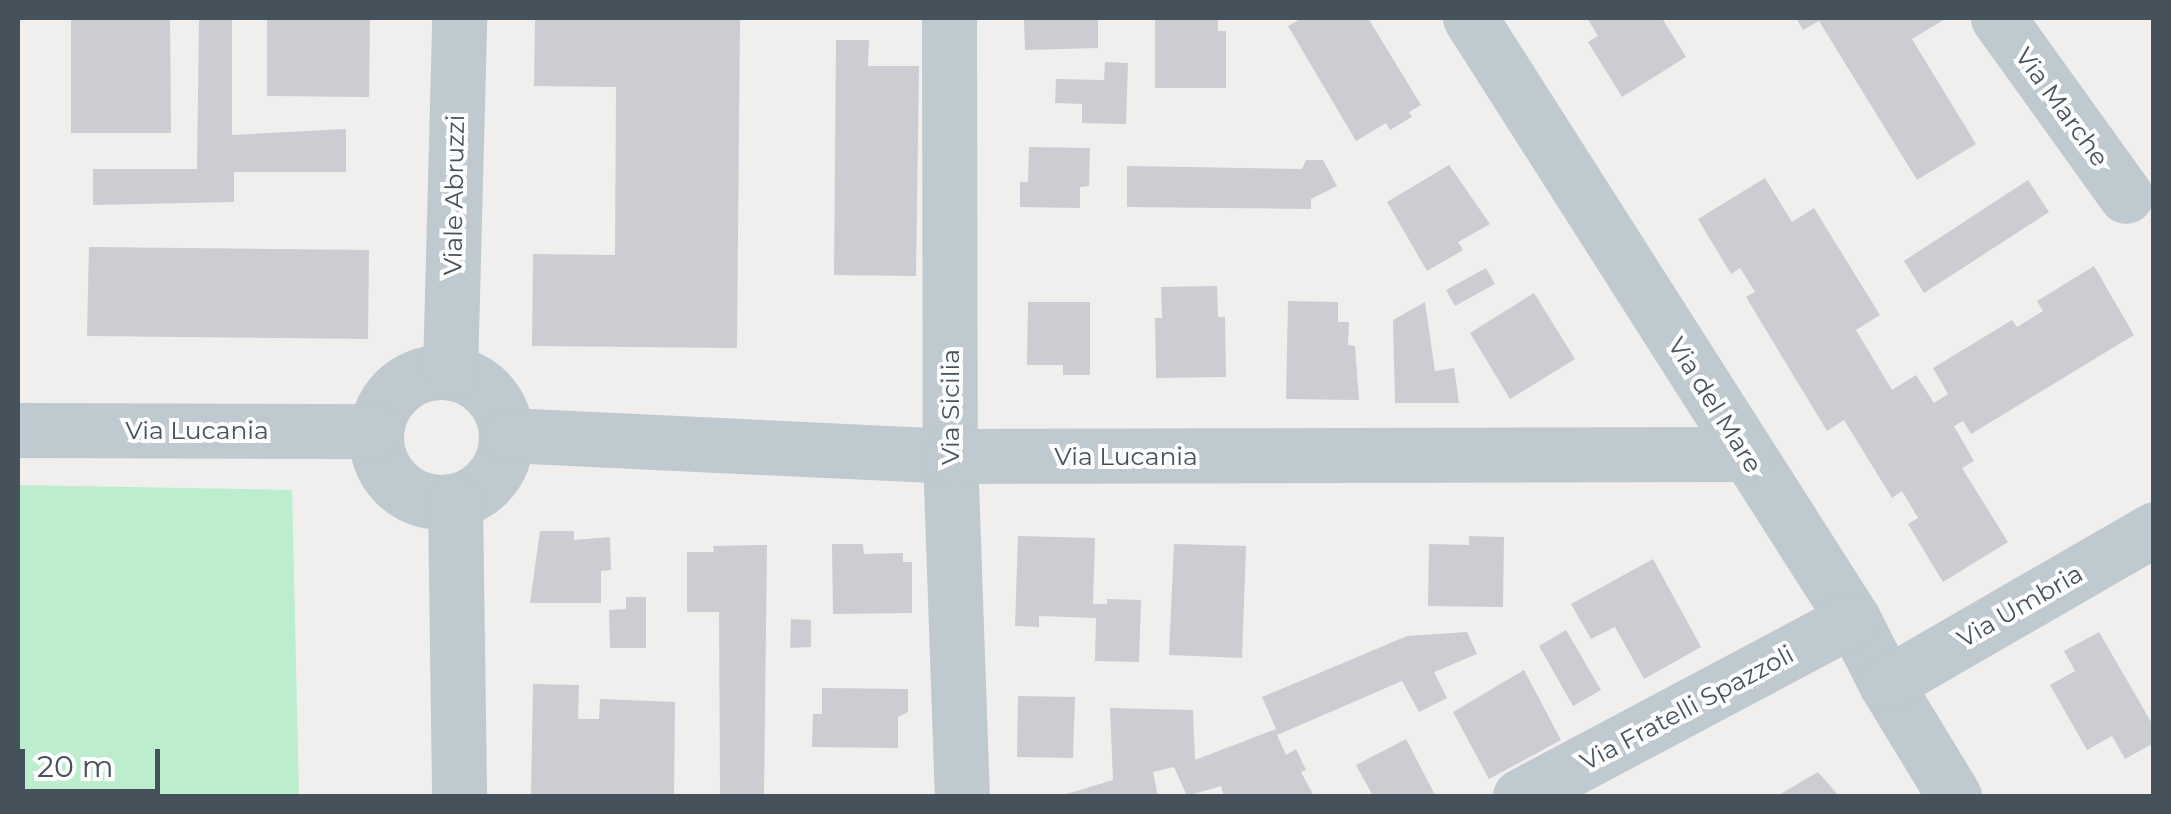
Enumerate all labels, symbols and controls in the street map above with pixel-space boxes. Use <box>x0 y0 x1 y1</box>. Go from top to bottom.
street label: Via Marche <box>2009 42 2115 172</box>
street label: Viale Abruzzi <box>438 114 470 276</box>
street label: Via del Mare <box>1662 332 1768 478</box>
street label: Via Sicilia <box>935 349 965 465</box>
street label: Via Lucania <box>125 415 269 445</box>
street label: Via Lucania <box>1054 441 1198 471</box>
street label: Via Umbria <box>1952 558 2088 654</box>
street label: Via Fratelli Spazzoli <box>1575 639 1799 777</box>
scale bar <box>25 729 165 791</box>
text: 20 m <box>37 748 114 785</box>

